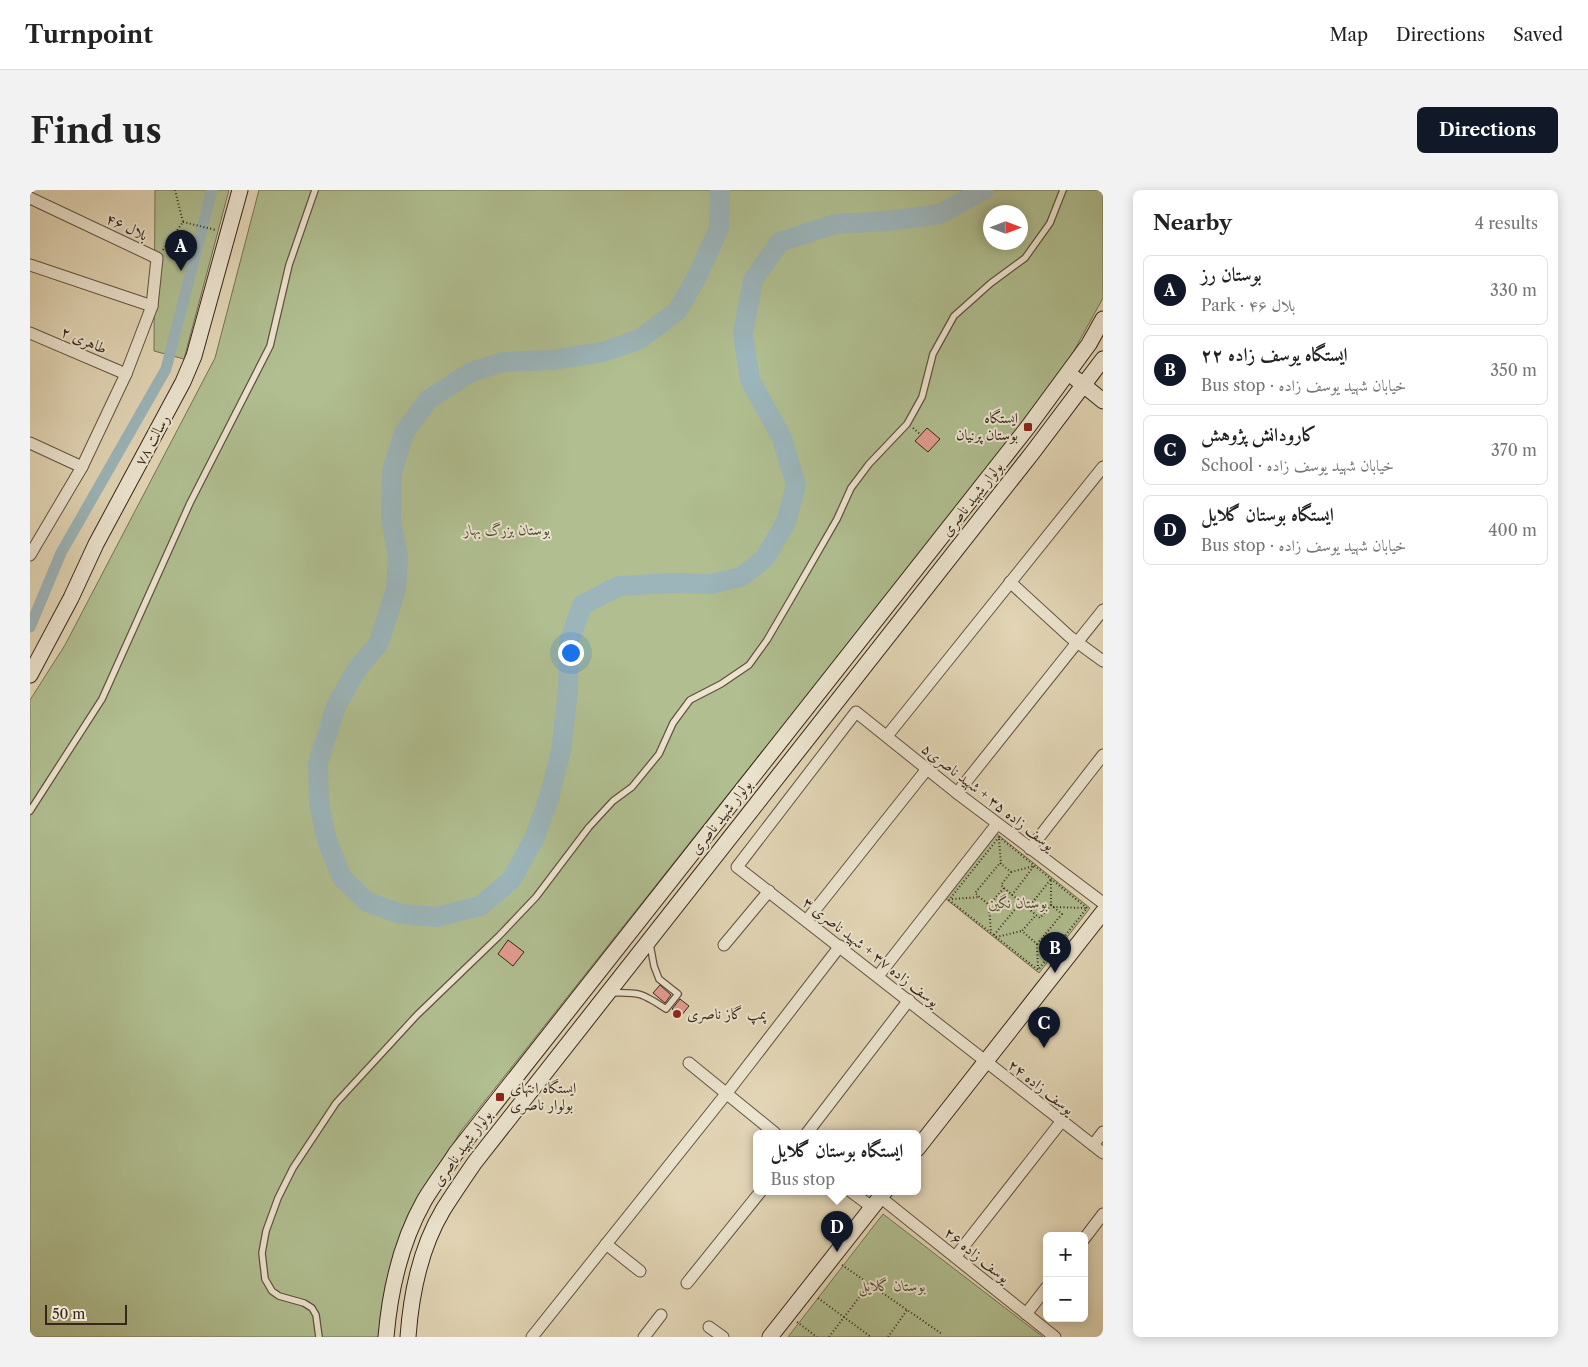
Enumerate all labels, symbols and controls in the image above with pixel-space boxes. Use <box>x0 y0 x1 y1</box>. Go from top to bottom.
text: Turnpoint <box>25 20 153 49</box>
text: Map <box>1329 24 1368 46</box>
text: Directions <box>1396 24 1485 46</box>
text: Saved <box>1513 24 1563 46</box>
button: Directions <box>1417 107 1558 153</box>
text: Find us <box>30 109 162 152</box>
north arrow <box>983 205 1028 250</box>
street label: بلال ۴۶ <box>103 208 151 245</box>
text: Nearby <box>1153 210 1232 235</box>
text: 4 results <box>1475 213 1538 233</box>
pin: A <box>165 230 197 271</box>
text: بوستان رز <box>1201 263 1262 286</box>
text: A <box>1164 280 1176 300</box>
text: 330 m <box>1490 280 1537 300</box>
text: Park · بلال ۴۶ <box>1201 295 1295 315</box>
street label: طاهری ۲ <box>58 321 110 359</box>
text: ایستگاه یوسف زاده ۲۲ <box>1201 343 1348 366</box>
text: B <box>1164 360 1176 380</box>
text: 350 m <box>1490 360 1537 380</box>
text: Bus stop · خیابان شهید یوسف زاده <box>1201 375 1406 395</box>
place label: ایستگاه بوستان پرنیان <box>956 408 1018 445</box>
street label: رسالت ۷۸ <box>130 411 173 469</box>
marker: ایستگاه بوستان پرنیان <box>1022 421 1034 433</box>
text: کارودانش پژوهش <box>1201 423 1317 446</box>
text: C <box>1164 440 1176 460</box>
text: 370 m <box>1491 440 1537 460</box>
text: School · خیابان شهید یوسف زاده <box>1201 455 1394 475</box>
street label: بولوار شهید ناصری <box>936 457 1008 541</box>
text: ایستگاه بوستان گلایل <box>1201 503 1334 526</box>
park label: بوستان بزرگ بهار <box>463 520 551 540</box>
text: D <box>1163 520 1177 540</box>
text: 400 m <box>1488 520 1537 540</box>
text: Bus stop · خیابان شهید یوسف زاده <box>1201 535 1406 555</box>
your location <box>558 640 584 666</box>
street label: یوسف زاده ۳۵ + شهید ناصری۵ <box>917 739 1060 856</box>
street label: بولوار شهید ناصری <box>685 775 757 859</box>
street label: یوسف زاده ۳۷ + شهید ناصری ۳ <box>799 892 944 1012</box>
park label: بوستان نگین <box>988 893 1048 912</box>
pin: B <box>1039 932 1071 973</box>
place label: پمپ گاز ناصری <box>687 1004 766 1025</box>
pin: C <box>1028 1007 1060 1048</box>
marker: پمپ گاز ناصری <box>671 1008 683 1020</box>
street label: یوسف زاده ۲۴ <box>1004 1055 1079 1119</box>
place label: ایستگاه انتهای بولوار ناصری <box>510 1078 576 1115</box>
marker: ایستگاه انتهای بولوار ناصری <box>494 1091 506 1103</box>
street label: بولوار شهید ناصری <box>427 1106 497 1190</box>
popup <box>753 1130 921 1195</box>
text: ایستگاه بوستان گلایل <box>771 1139 903 1162</box>
text: Bus stop <box>771 1169 835 1189</box>
pin: D <box>821 1211 853 1252</box>
street label: یوسف زاده ۲۶ <box>941 1222 1015 1287</box>
map controls <box>1043 1232 1088 1322</box>
button: + <box>1043 1232 1088 1277</box>
park label: بوستان گلایل <box>858 1276 926 1297</box>
button: − <box>1043 1277 1088 1322</box>
scale bar <box>45 1302 128 1325</box>
text: 50 m <box>52 1305 85 1323</box>

